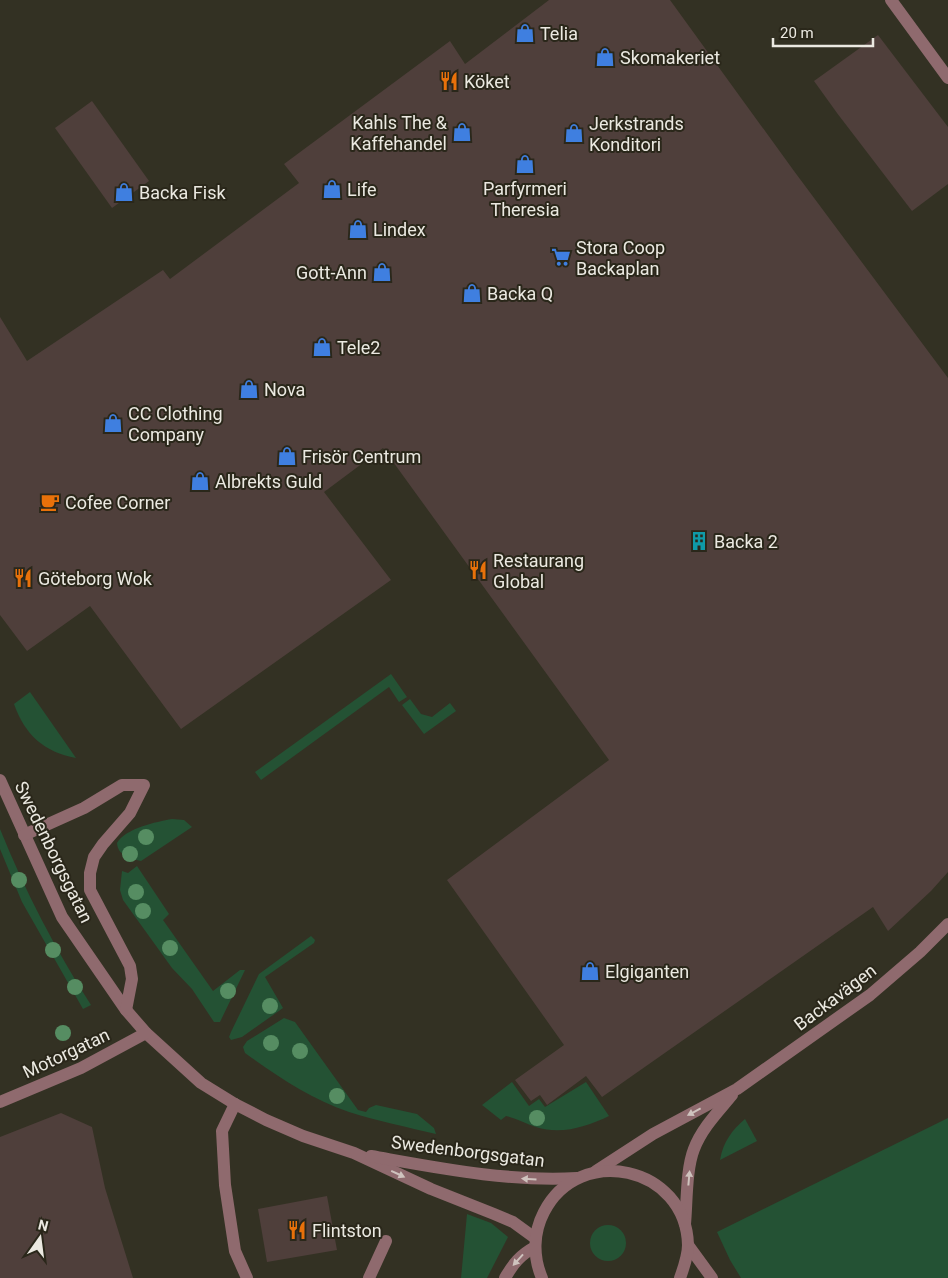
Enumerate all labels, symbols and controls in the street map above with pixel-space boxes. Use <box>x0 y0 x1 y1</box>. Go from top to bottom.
scale bar <box>773 15 873 47</box>
shop icon: Telia <box>514 22 536 44</box>
place label: Telia <box>540 23 578 44</box>
text: 20 m <box>780 24 814 42</box>
shop icon: Skomakeriet <box>594 46 616 68</box>
place label: Skomakeriet <box>620 47 720 68</box>
restaurant icon: Köket <box>438 70 460 92</box>
place label: Köket <box>464 71 510 92</box>
place label: Kahls The & Kaffehandel <box>350 112 448 154</box>
place label: Jerkstrands Konditori <box>589 113 684 155</box>
shop icon: Kahls The & Kaffehandel <box>451 121 473 143</box>
shop icon: Jerkstrands Konditori <box>563 122 585 144</box>
shop icon: Parfyrmeri Theresia <box>514 153 536 175</box>
shop icon: Life <box>321 178 343 200</box>
place label: Parfyrmeri Theresia <box>483 178 567 220</box>
place label: Life <box>347 179 377 200</box>
shop icon: Backa Fisk <box>113 181 135 203</box>
place label: Backa Fisk <box>139 182 226 203</box>
shop icon: Lindex <box>347 218 369 240</box>
place label: Lindex <box>373 219 426 240</box>
place label: Stora Coop Backaplan <box>576 237 665 279</box>
supermarket icon: Stora Coop Backaplan <box>550 246 572 268</box>
shop icon: Gott-Ann <box>371 261 393 283</box>
place label: Gott-Ann <box>296 262 367 283</box>
shop icon: Backa Q <box>461 282 483 304</box>
place label: Backa Q <box>487 283 553 304</box>
shop icon: Tele2 <box>311 336 333 358</box>
place label: Tele2 <box>337 337 380 358</box>
shop icon: Nova <box>238 378 260 400</box>
place label: Nova <box>264 379 305 400</box>
place label: CC Clothing Company <box>128 403 222 445</box>
shop icon: CC Clothing Company <box>102 412 124 434</box>
shop icon: Frisör Centrum <box>276 445 298 467</box>
place label: Frisör Centrum <box>302 446 421 467</box>
shop icon: Albrekts Guld <box>189 470 211 492</box>
place label: Albrekts Guld <box>215 471 322 492</box>
cafe icon: Cofee Corner <box>39 491 61 513</box>
place label: Cofee Corner <box>65 492 170 513</box>
building icon: Backa 2 <box>688 530 710 552</box>
place label: Backa 2 <box>714 531 778 552</box>
place label: Restaurang Global <box>493 550 584 592</box>
restaurant icon: Restaurang Global <box>467 559 489 581</box>
restaurant icon: Göteborg Wok <box>12 567 34 589</box>
place label: Göteborg Wok <box>38 568 153 589</box>
street label: Swedenborgsgatan <box>11 778 97 926</box>
street label: Backavägen <box>790 959 880 1035</box>
shop icon: Elgiganten <box>579 960 601 982</box>
place label: Elgiganten <box>605 961 689 982</box>
street label: Motorgatan <box>19 1024 113 1082</box>
one-way arrow <box>687 1108 702 1116</box>
street label: Swedenborgsgatan <box>390 1131 546 1171</box>
one-way arrow <box>391 1170 405 1178</box>
one-way arrow <box>685 1170 693 1186</box>
one-way arrow <box>521 1174 537 1182</box>
north arrow <box>15 1213 65 1263</box>
text: N <box>36 1216 50 1234</box>
restaurant icon: Flintston <box>286 1219 308 1241</box>
place label: Flintston <box>312 1220 382 1241</box>
one-way arrow <box>512 1254 523 1267</box>

